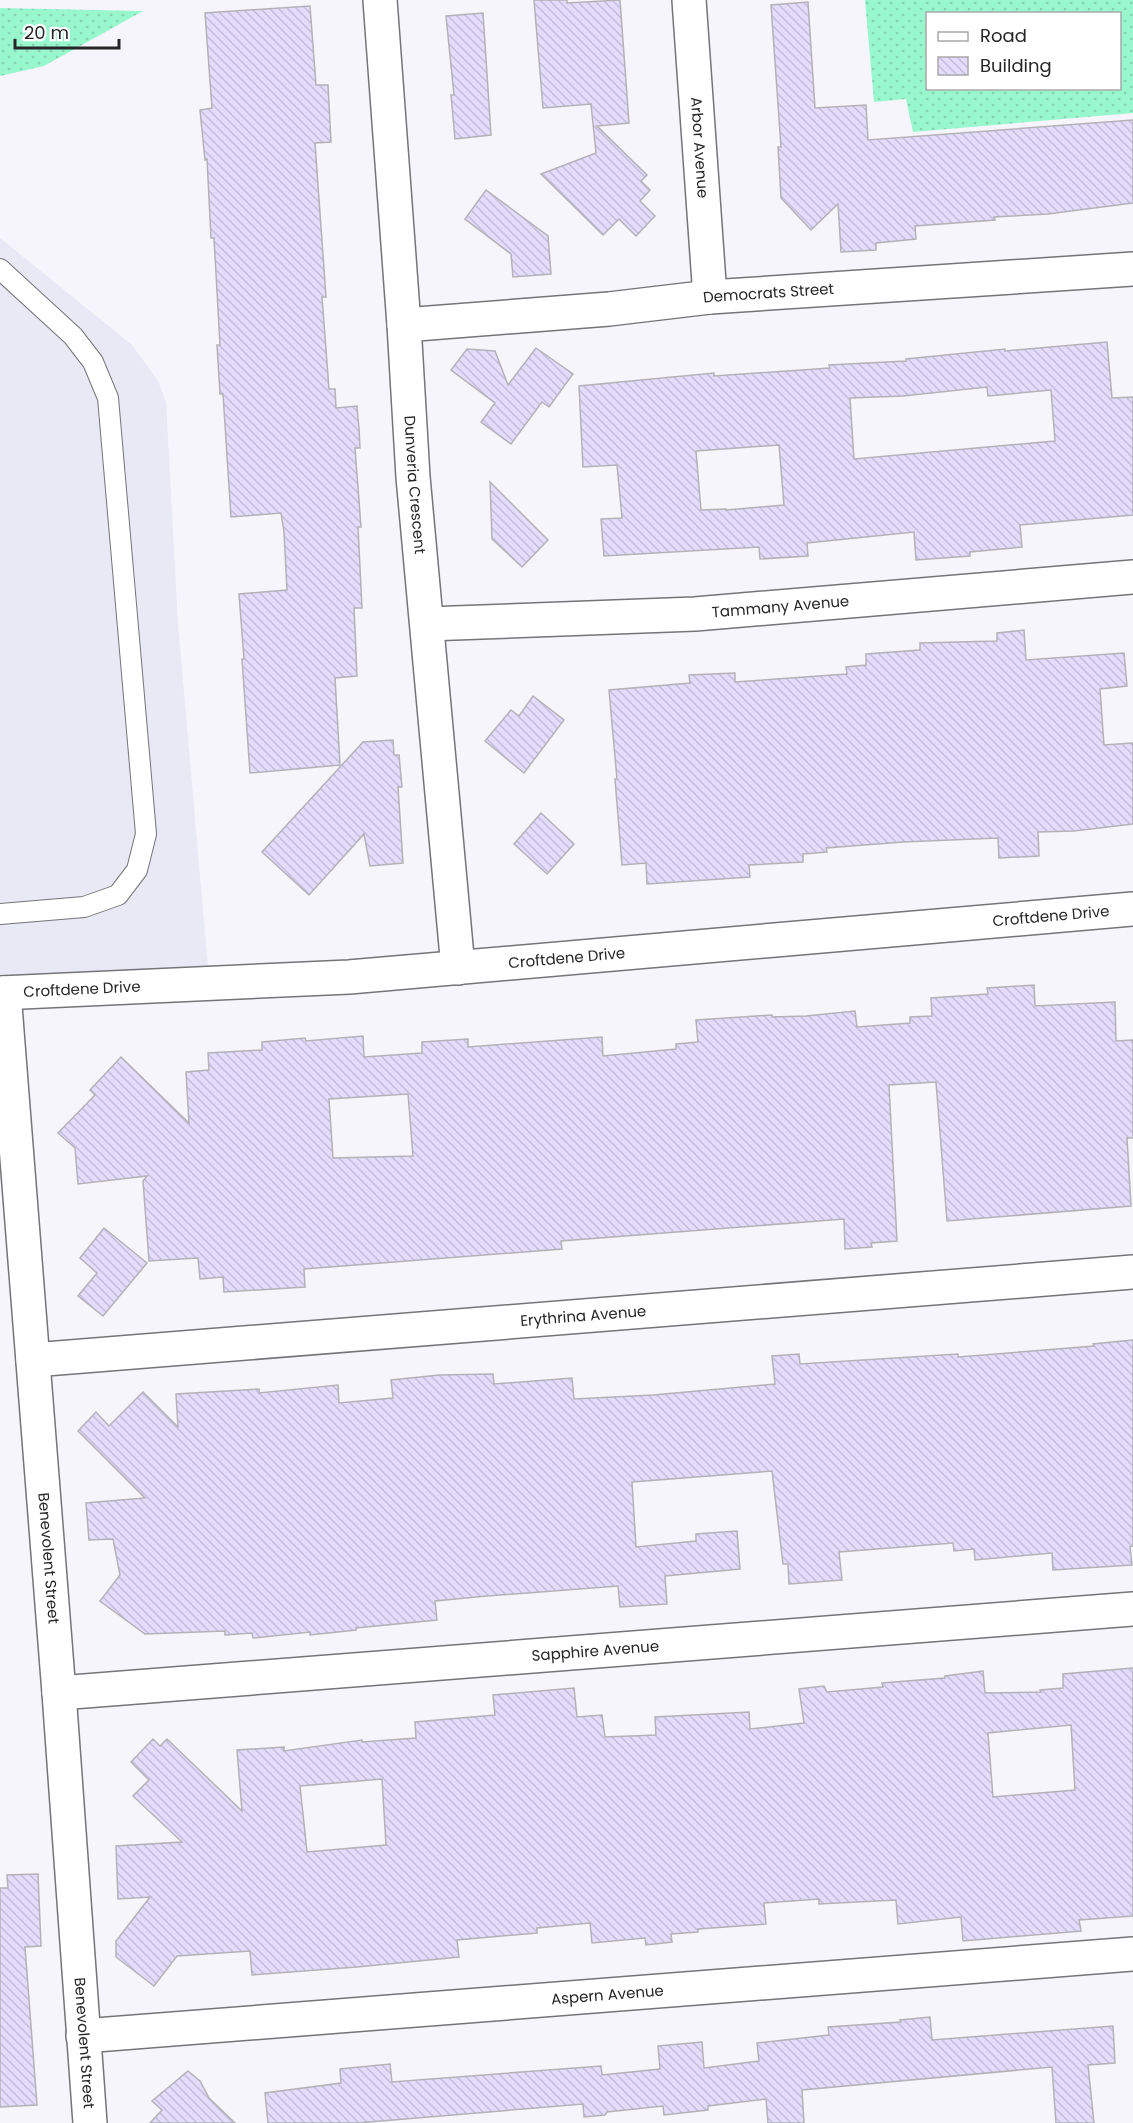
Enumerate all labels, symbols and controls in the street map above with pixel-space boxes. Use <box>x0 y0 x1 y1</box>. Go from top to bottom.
scale bar <box>15 12 118 50</box>
legend <box>926 12 1121 90</box>
text: 20 m <box>24 20 69 45</box>
text: Road <box>980 23 1027 48</box>
text: Building <box>980 53 1052 78</box>
street label: Arbor Avenue <box>686 96 714 199</box>
street label: Democrats Street <box>702 278 835 308</box>
street label: Dunveria Crescent <box>399 415 431 555</box>
street label: Tammany Avenue <box>711 590 850 623</box>
street label: Croftdene Drive <box>992 900 1110 931</box>
street label: Croftdene Drive <box>507 942 626 973</box>
street label: Croftdene Drive <box>23 976 141 1002</box>
street label: Erythrina Avenue <box>519 1300 647 1331</box>
street label: Benevolent Street <box>33 1492 65 1625</box>
street label: Sapphire Avenue <box>531 1635 660 1666</box>
street label: Benevolent Street <box>70 1977 100 2109</box>
street label: Aspern Avenue <box>550 1980 665 2009</box>

